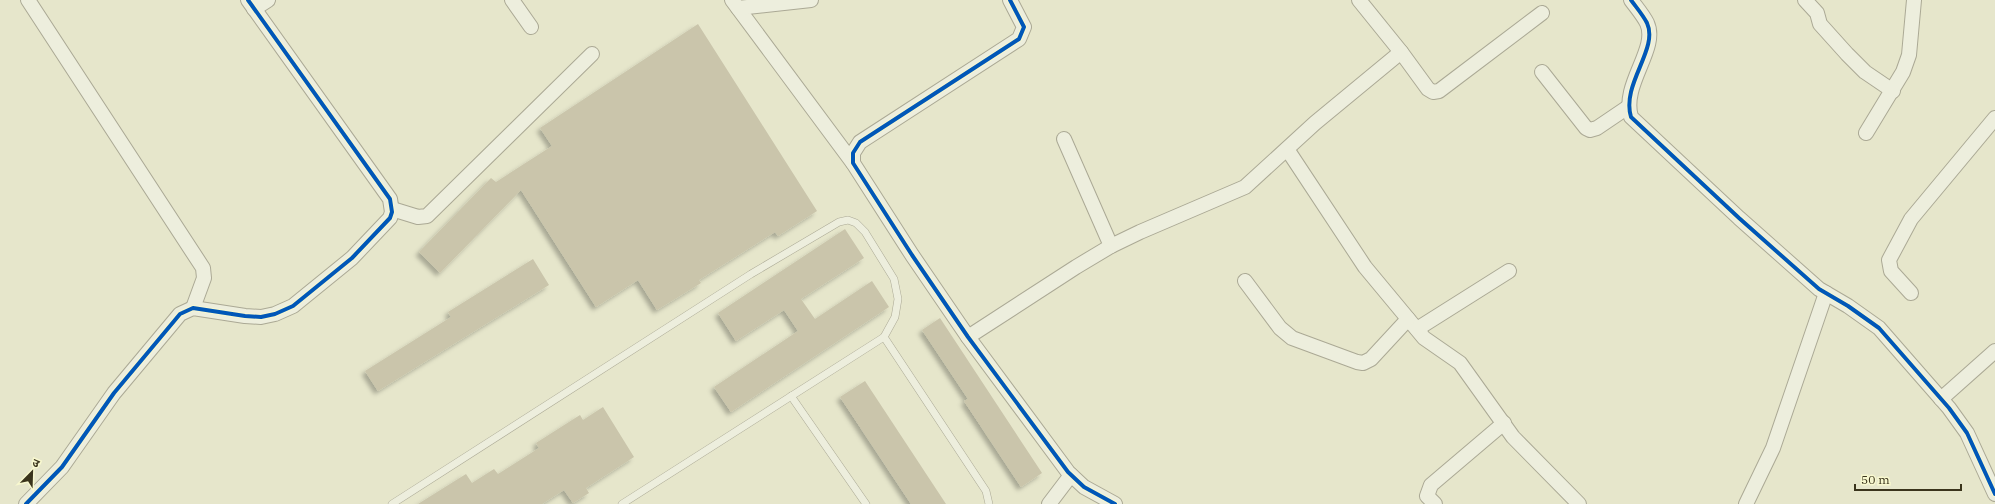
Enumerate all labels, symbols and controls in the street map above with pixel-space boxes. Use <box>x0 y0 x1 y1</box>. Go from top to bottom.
north arrow <box>12 452 52 492</box>
text: उ <box>30 455 42 471</box>
scale bar <box>1855 466 1961 492</box>
text: 50 m <box>1861 472 1890 487</box>

